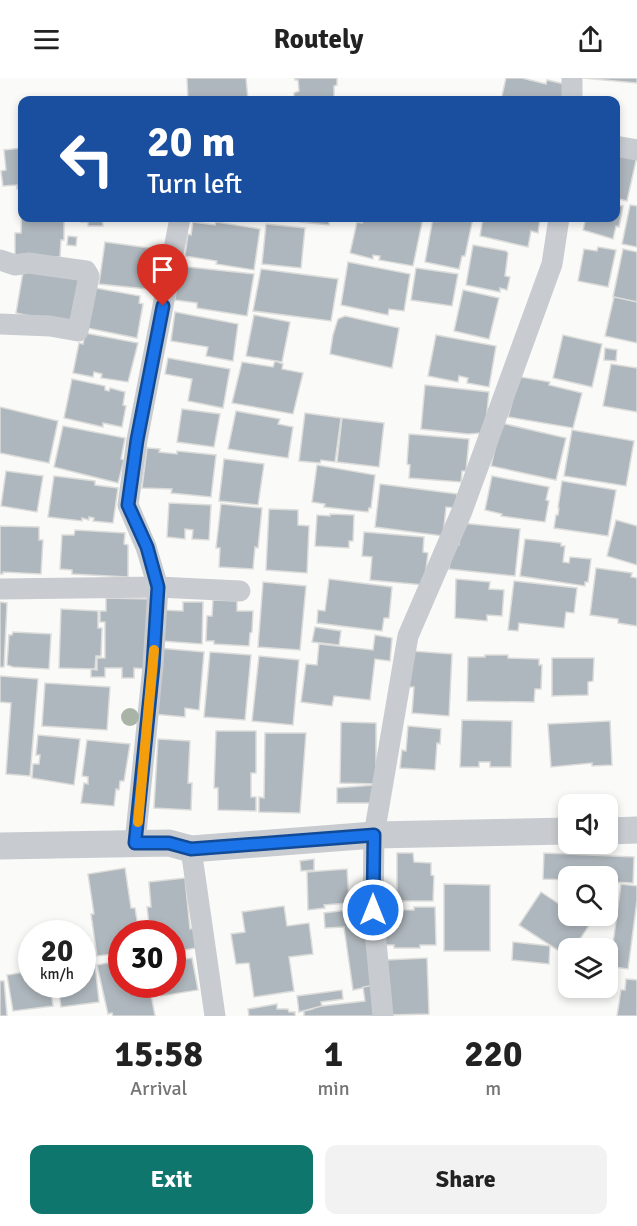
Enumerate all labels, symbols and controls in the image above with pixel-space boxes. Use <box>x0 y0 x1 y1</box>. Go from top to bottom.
icon: menu <box>30 23 63 56</box>
text: Routely <box>274 23 363 56</box>
icon: share <box>574 23 607 56</box>
text: 20 m <box>147 117 236 168</box>
icon: left <box>48 120 126 198</box>
text: Turn left <box>147 168 242 201</box>
pin <box>137 244 188 306</box>
icon: arrive <box>146 253 179 286</box>
map controls <box>558 794 618 998</box>
button: sound <box>558 794 618 854</box>
button: search <box>558 866 618 926</box>
position arrow <box>341 878 405 942</box>
speed limit sign: 30 <box>108 920 186 998</box>
text: 20 <box>41 933 73 970</box>
button: layers <box>558 938 618 998</box>
text: km/h <box>40 965 74 983</box>
text: 15:58 <box>115 1032 203 1077</box>
text: 1 <box>324 1032 343 1077</box>
text: 220 <box>464 1032 522 1077</box>
text: Arrival <box>130 1076 187 1101</box>
text: min <box>317 1076 350 1101</box>
text: m <box>485 1076 501 1101</box>
button: Exit <box>30 1145 313 1214</box>
button: Share <box>325 1145 607 1214</box>

